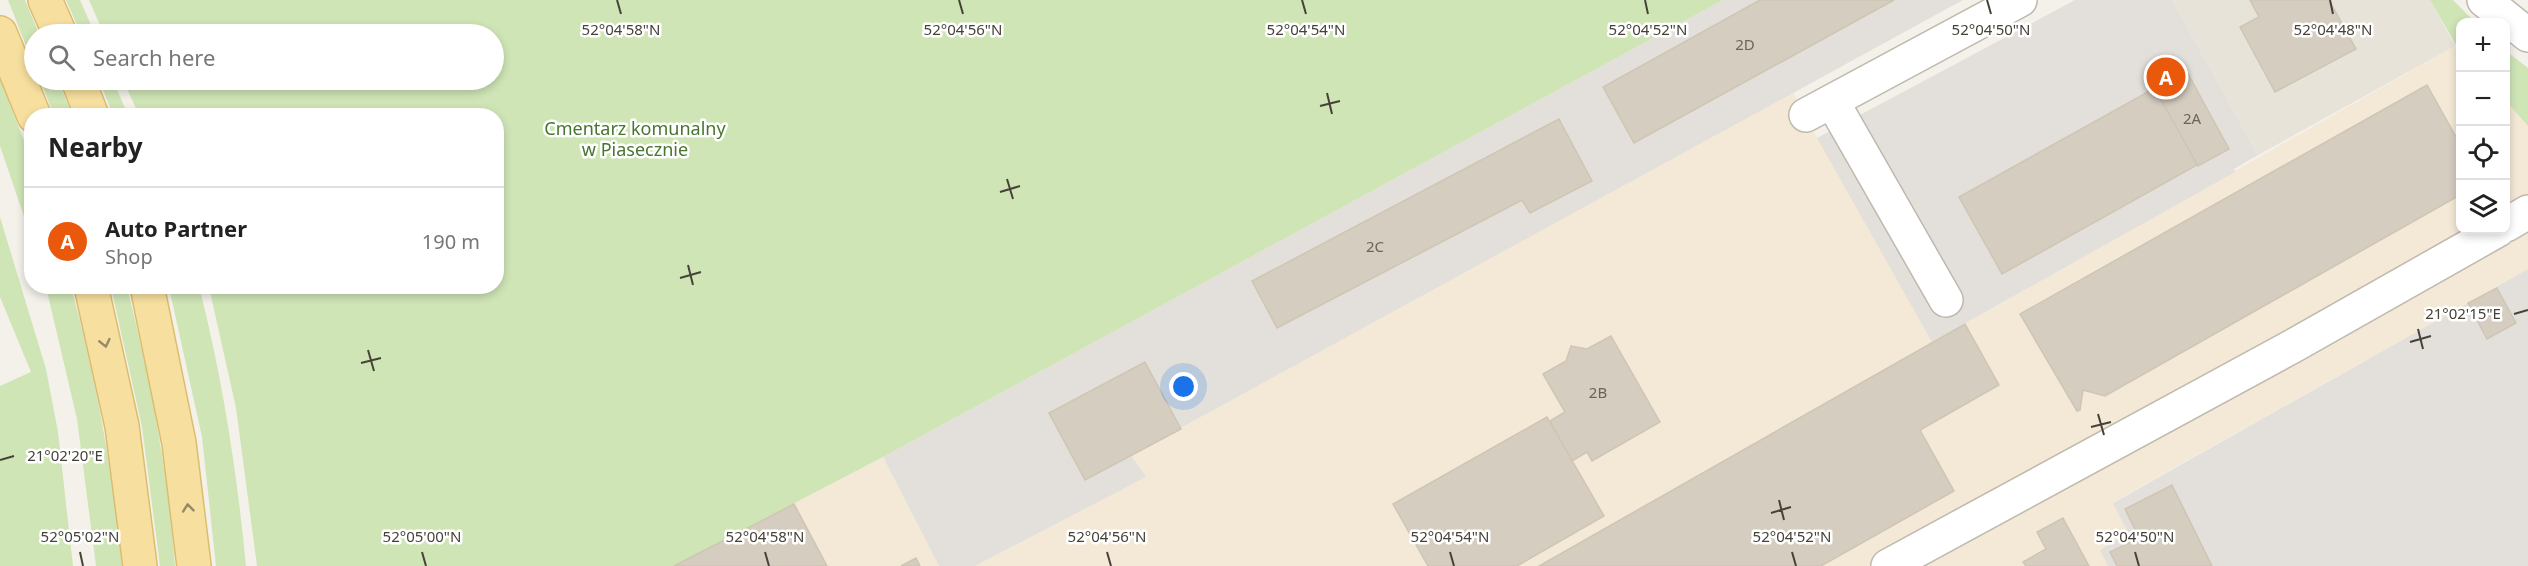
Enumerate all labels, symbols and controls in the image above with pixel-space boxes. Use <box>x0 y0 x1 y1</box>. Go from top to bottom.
map controls <box>2456 18 2510 234</box>
button: + <box>2456 18 2510 72</box>
text: 52°04'58"N <box>582 19 660 39</box>
text: 52°04'56"N <box>924 19 1002 39</box>
text: 52°04'54"N <box>1267 19 1345 39</box>
text: 52°04'52"N <box>1609 19 1687 39</box>
text: 52°04'50"N <box>1952 19 2030 39</box>
text: 52°04'48"N <box>2294 19 2372 39</box>
search box <box>24 24 504 90</box>
house number: 2D <box>1735 34 1755 54</box>
icon: search <box>45 41 78 74</box>
text: Search here <box>93 42 215 72</box>
pin: A <box>2146 54 2186 100</box>
button: − <box>2456 72 2510 126</box>
house number: 2A <box>2183 108 2201 128</box>
park label: Cmentarz komunalny w Piasecznie <box>544 116 726 161</box>
button: locate <box>2456 126 2510 180</box>
text: Nearby <box>48 129 143 165</box>
button: layers <box>2456 180 2510 234</box>
text: Auto Partner <box>105 213 247 243</box>
text: A <box>61 228 74 255</box>
text: 190 m <box>422 228 480 255</box>
house number: 2C <box>1366 236 1385 256</box>
text: Shop <box>105 243 153 270</box>
text: 21°02'15"E <box>2425 303 2501 323</box>
one-way arrow <box>98 338 111 348</box>
your location <box>1169 372 1198 401</box>
house number: 2B <box>1589 382 1607 402</box>
text: 21°02'20"E <box>27 445 103 465</box>
one-way arrow <box>182 503 195 512</box>
text: 52°05'02"N <box>41 526 119 546</box>
text: 52°05'00"N <box>383 526 461 546</box>
text: 52°04'58"N <box>726 526 804 546</box>
text: 52°04'56"N <box>1068 526 1146 546</box>
text: 52°04'54"N <box>1411 526 1489 546</box>
text: 52°04'52"N <box>1753 526 1831 546</box>
text: 52°04'50"N <box>2096 526 2174 546</box>

